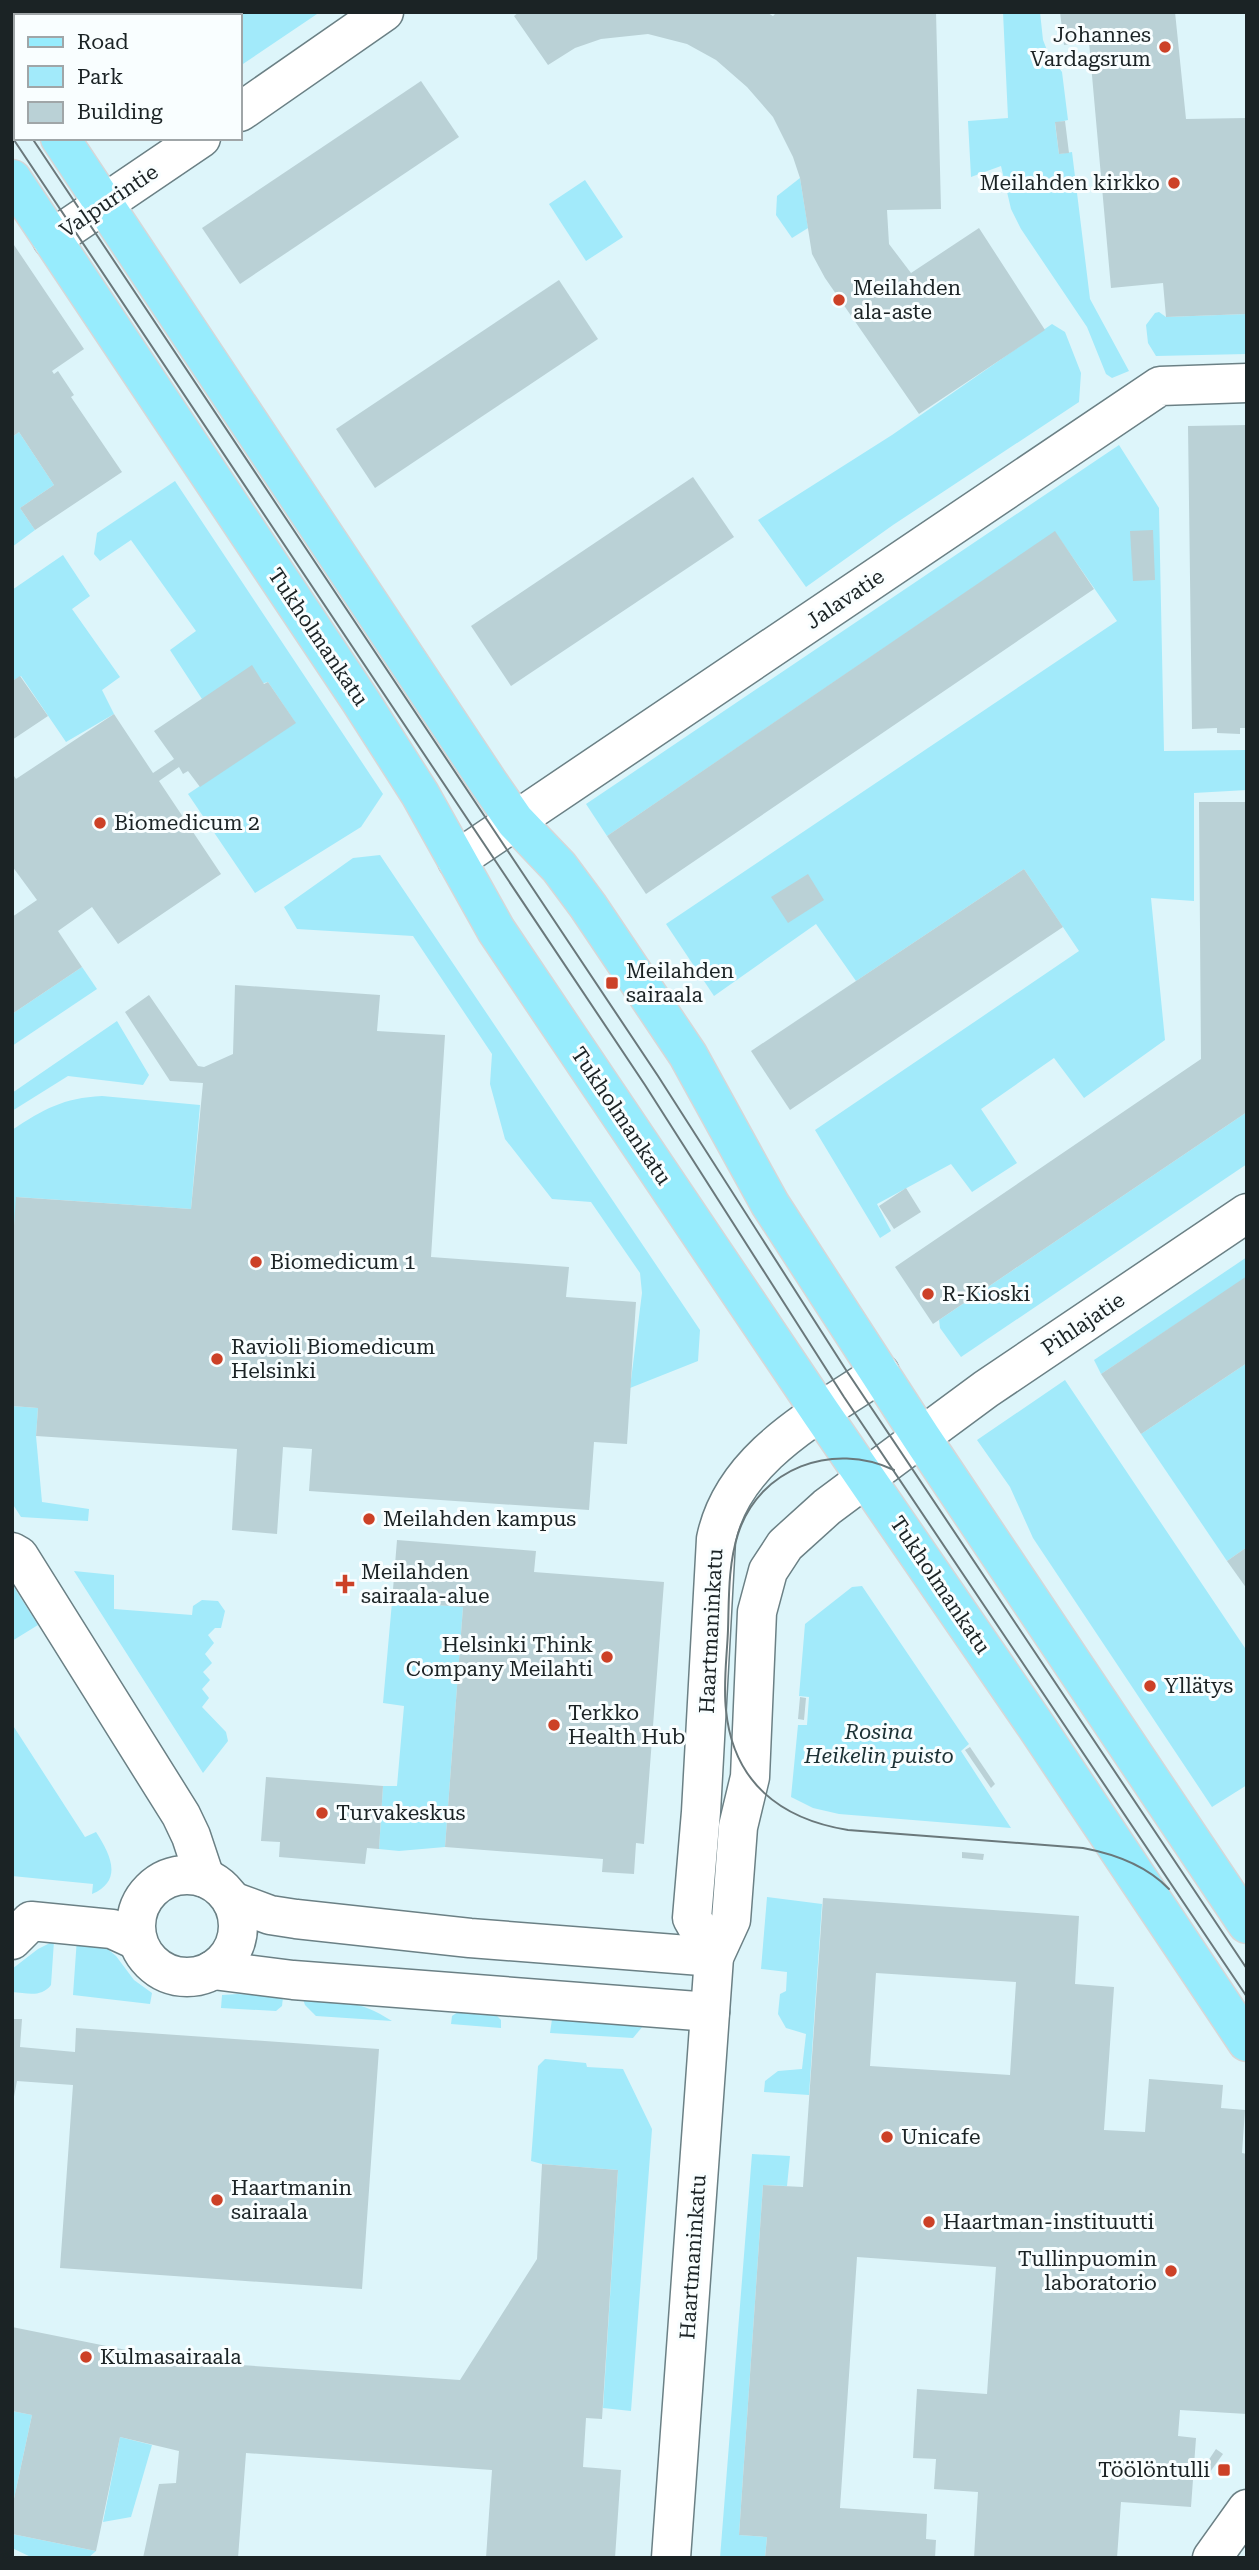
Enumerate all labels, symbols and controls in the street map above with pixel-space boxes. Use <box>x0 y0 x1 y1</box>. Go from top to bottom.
legend <box>14 14 242 140</box>
place label: Johannes Vardagsrum <box>1030 23 1151 71</box>
text: Road <box>77 30 129 54</box>
marker: Johannes Vardagsrum <box>1157 39 1173 55</box>
text: Park <box>77 65 123 89</box>
text: Building <box>77 100 163 124</box>
street label: Valpurintie <box>55 159 163 243</box>
place label: Meilahden kirkko <box>980 171 1160 195</box>
marker: Meilahden kirkko <box>1166 175 1182 191</box>
place label: Meilahden ala-aste <box>853 276 961 324</box>
marker: Meilahden ala-aste <box>831 292 847 308</box>
street label: Tukholmankatu <box>263 563 373 711</box>
street label: Jalavatie <box>801 564 889 634</box>
place label: Biomedicum 2 <box>114 811 260 835</box>
marker: Biomedicum 2 <box>92 815 108 831</box>
place label: Meilahden sairaala <box>626 959 734 1007</box>
marker: Meilahden sairaala <box>604 975 620 991</box>
street label: Tukholmankatu <box>566 1042 676 1190</box>
place label: Biomedicum 1 <box>270 1250 416 1274</box>
marker: Biomedicum 1 <box>248 1254 264 1270</box>
place label: R-Kioski <box>942 1282 1031 1306</box>
marker: R-Kioski <box>920 1286 936 1302</box>
street label: Pihlajatie <box>1037 1288 1129 1360</box>
place label: Ravioli Biomedicum Helsinki <box>231 1335 435 1383</box>
marker: Ravioli Biomedicum Helsinki <box>209 1351 225 1367</box>
place label: Meilahden kampus <box>383 1507 576 1531</box>
marker: Meilahden kampus <box>361 1511 377 1527</box>
street label: Tukholmankatu <box>885 1511 995 1659</box>
street label: Haartmaninkatu <box>695 1548 727 1714</box>
place label: Meilahden sairaala-alue <box>361 1560 489 1608</box>
marker: Meilahden sairaala-alue <box>335 1574 355 1594</box>
place label: Helsinki Think Company Meilahti <box>406 1633 593 1681</box>
marker: Helsinki Think Company Meilahti <box>599 1649 615 1665</box>
place label: Yllätys <box>1164 1674 1233 1698</box>
marker: Yllätys <box>1142 1678 1158 1694</box>
place label: Terkko Health Hub <box>568 1701 685 1749</box>
marker: Terkko Health Hub <box>546 1717 562 1733</box>
park label: Rosina Heikelin puisto <box>803 1720 954 1768</box>
place label: Turvakeskus <box>336 1801 466 1825</box>
marker: Turvakeskus <box>314 1805 330 1821</box>
place label: Unicafe <box>901 2125 980 2149</box>
marker: Unicafe <box>879 2129 895 2145</box>
street label: Haartmaninkatu <box>675 2174 711 2340</box>
place label: Haartmanin sairaala <box>231 2176 352 2224</box>
marker: Haartmanin sairaala <box>209 2192 225 2208</box>
place label: Haartman-instituutti <box>943 2210 1155 2234</box>
marker: Haartman-instituutti <box>921 2214 937 2230</box>
place label: Tullinpuomin laboratorio <box>1018 2247 1157 2295</box>
marker: Tullinpuomin laboratorio <box>1163 2263 1179 2279</box>
place label: Kulmasairaala <box>100 2345 242 2369</box>
marker: Kulmasairaala <box>78 2349 94 2365</box>
place label: Töölöntulli <box>1098 2458 1210 2482</box>
marker: Töölöntulli <box>1216 2462 1232 2478</box>

